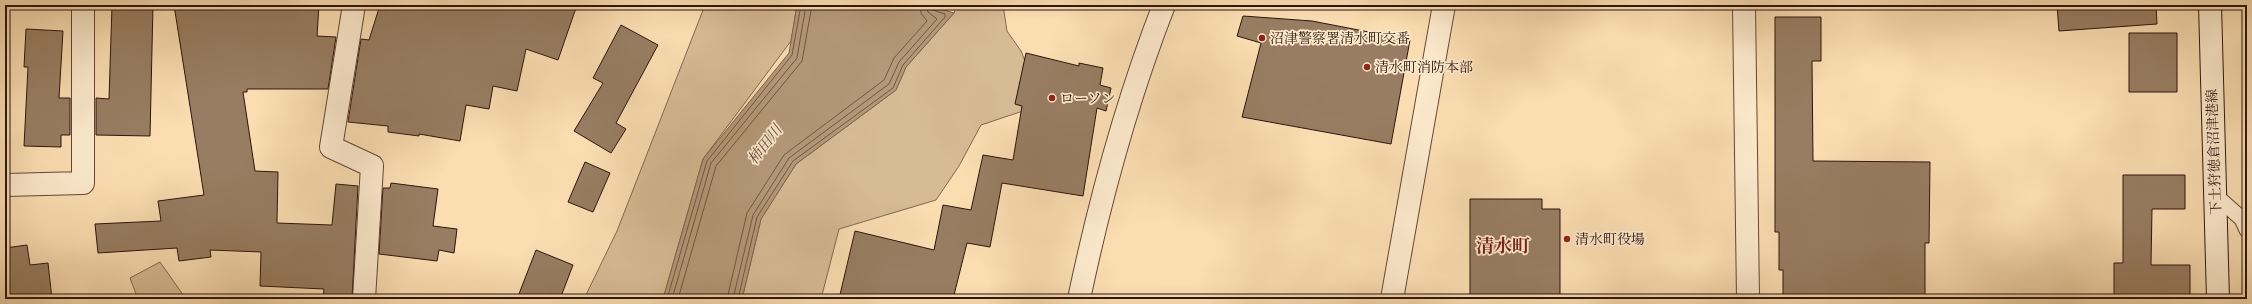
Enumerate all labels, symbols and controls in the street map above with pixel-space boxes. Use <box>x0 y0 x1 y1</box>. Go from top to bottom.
place label: 沼津警察署清水町交番 <box>1270 30 1410 47</box>
marker: 沼津警察署清水町交番 <box>1257 33 1267 43</box>
place label: 清水町消防本部 <box>1375 59 1473 76</box>
marker: 清水町消防本部 <box>1362 62 1372 72</box>
street label: 下土狩徳倉沼津港線 <box>2203 89 2225 215</box>
place label: ローソン <box>1060 90 1115 107</box>
marker: ローソン <box>1047 93 1057 103</box>
water label: 柿田川 <box>744 120 788 169</box>
place label: 清水町役場 <box>1575 231 1645 248</box>
marker: 清水町役場 <box>1562 234 1572 244</box>
district label: 清水町 <box>1476 235 1530 258</box>

